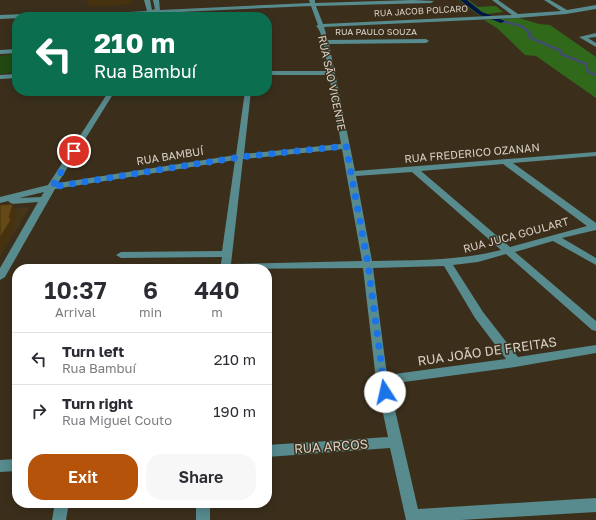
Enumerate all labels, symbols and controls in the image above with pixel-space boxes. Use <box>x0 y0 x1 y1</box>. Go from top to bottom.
street label: RUA JACOB POLCARO <box>374 3 469 18</box>
text: 210 m <box>94 26 175 59</box>
street label: RUA PAULO SOUZA <box>335 26 417 37</box>
icon: left <box>28 28 80 80</box>
street label: RUA SÃO VICENTE <box>316 34 349 132</box>
text: Rua Bambuí <box>94 60 196 82</box>
pin <box>57 134 91 168</box>
icon: arrive <box>63 140 85 162</box>
street label: RUA FREDERICO OZANAN <box>404 140 540 165</box>
street label: RUA BAMBUÍ <box>135 144 205 167</box>
street label: RUA JUCA GOULART <box>462 214 570 255</box>
text: 10:37 <box>44 275 107 304</box>
text: 6 <box>143 275 158 304</box>
text: 440 <box>194 275 240 304</box>
text: Arrival <box>55 304 96 320</box>
text: min <box>139 304 162 320</box>
text: m <box>211 304 223 320</box>
street label: RUA JOÃO DE FREITAS <box>416 333 558 369</box>
text: Turn left <box>62 342 124 360</box>
icon: left <box>28 348 50 370</box>
text: 210 m <box>214 350 256 368</box>
text: Rua Bambuí <box>62 360 136 376</box>
position arrow <box>364 371 406 413</box>
text: Turn right <box>62 394 133 412</box>
icon: right <box>28 400 50 422</box>
text: 190 m <box>213 402 256 420</box>
text: Rua Miguel Couto <box>62 412 172 428</box>
street label: RUA ARCOS <box>293 435 369 457</box>
button: Exit <box>28 454 138 500</box>
button: Share <box>146 454 256 500</box>

